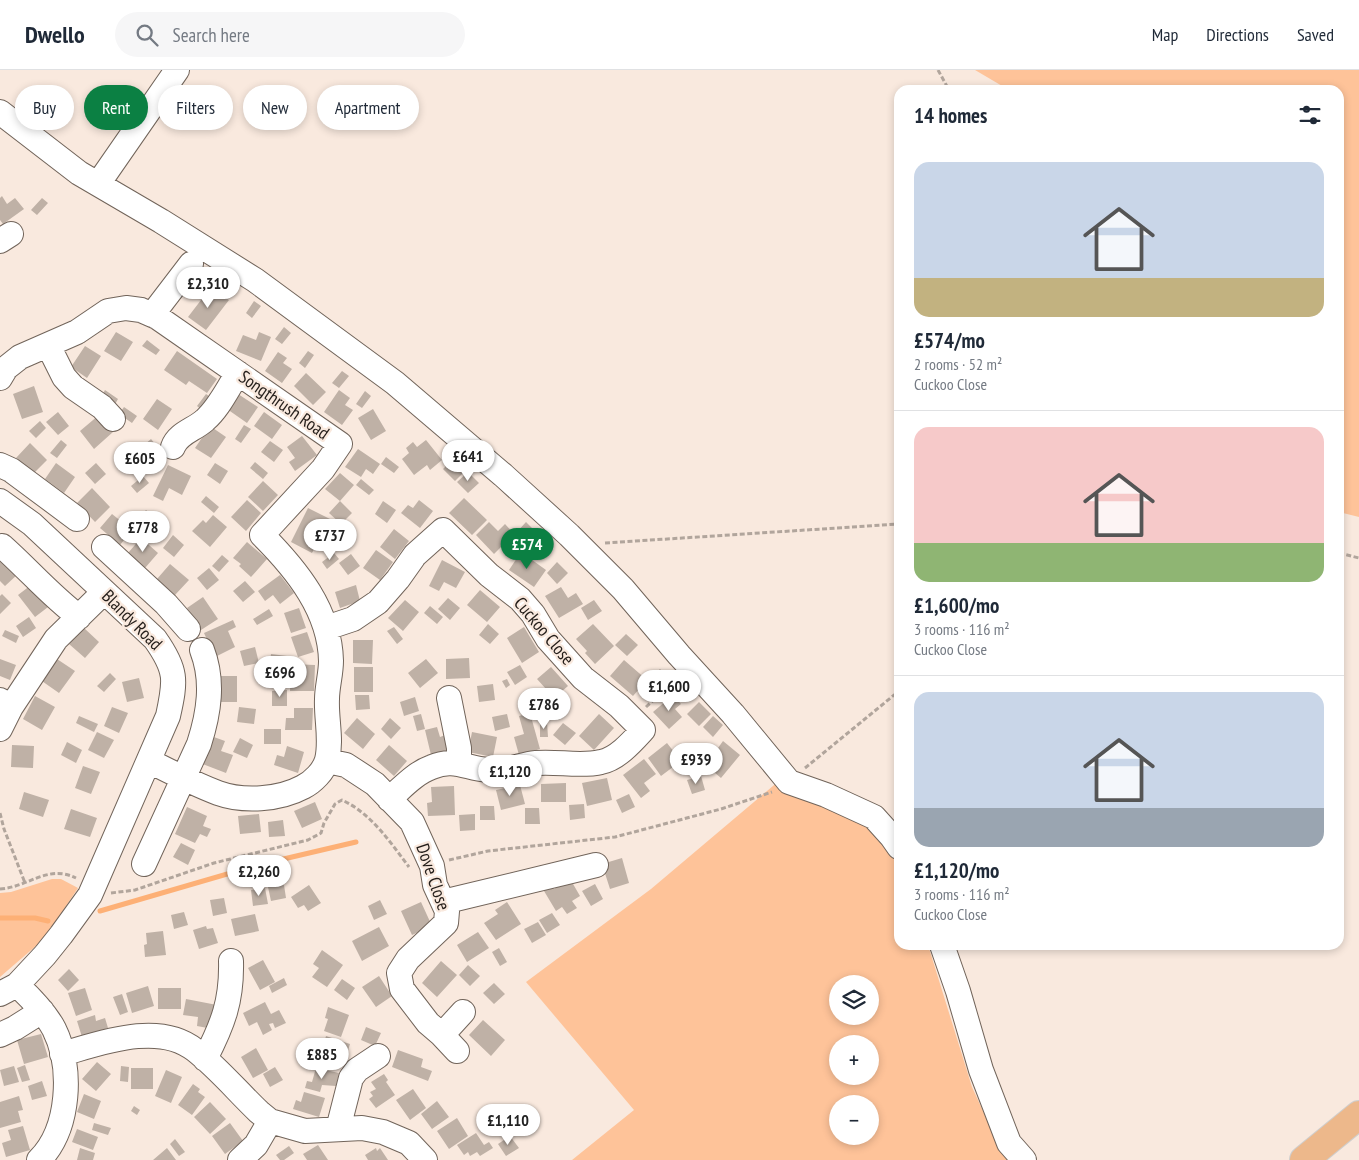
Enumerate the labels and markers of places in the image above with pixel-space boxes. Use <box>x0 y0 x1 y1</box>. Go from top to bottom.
pin: £2,310 <box>167 266 249 309</box>
pin: £641 <box>438 440 498 482</box>
pin: £605 <box>110 442 170 484</box>
pin: £778 <box>113 510 173 553</box>
pin: £737 <box>300 518 360 561</box>
pin: £574 <box>497 528 557 570</box>
pin: £696 <box>250 656 310 698</box>
pin: £1,600 <box>628 670 710 712</box>
pin: £786 <box>514 688 574 730</box>
pin: £939 <box>666 742 726 785</box>
pin: £1,120 <box>469 754 551 797</box>
pin: £2,260 <box>218 854 300 897</box>
pin: £885 <box>292 1038 352 1080</box>
pin: £1,110 <box>467 1104 549 1146</box>

